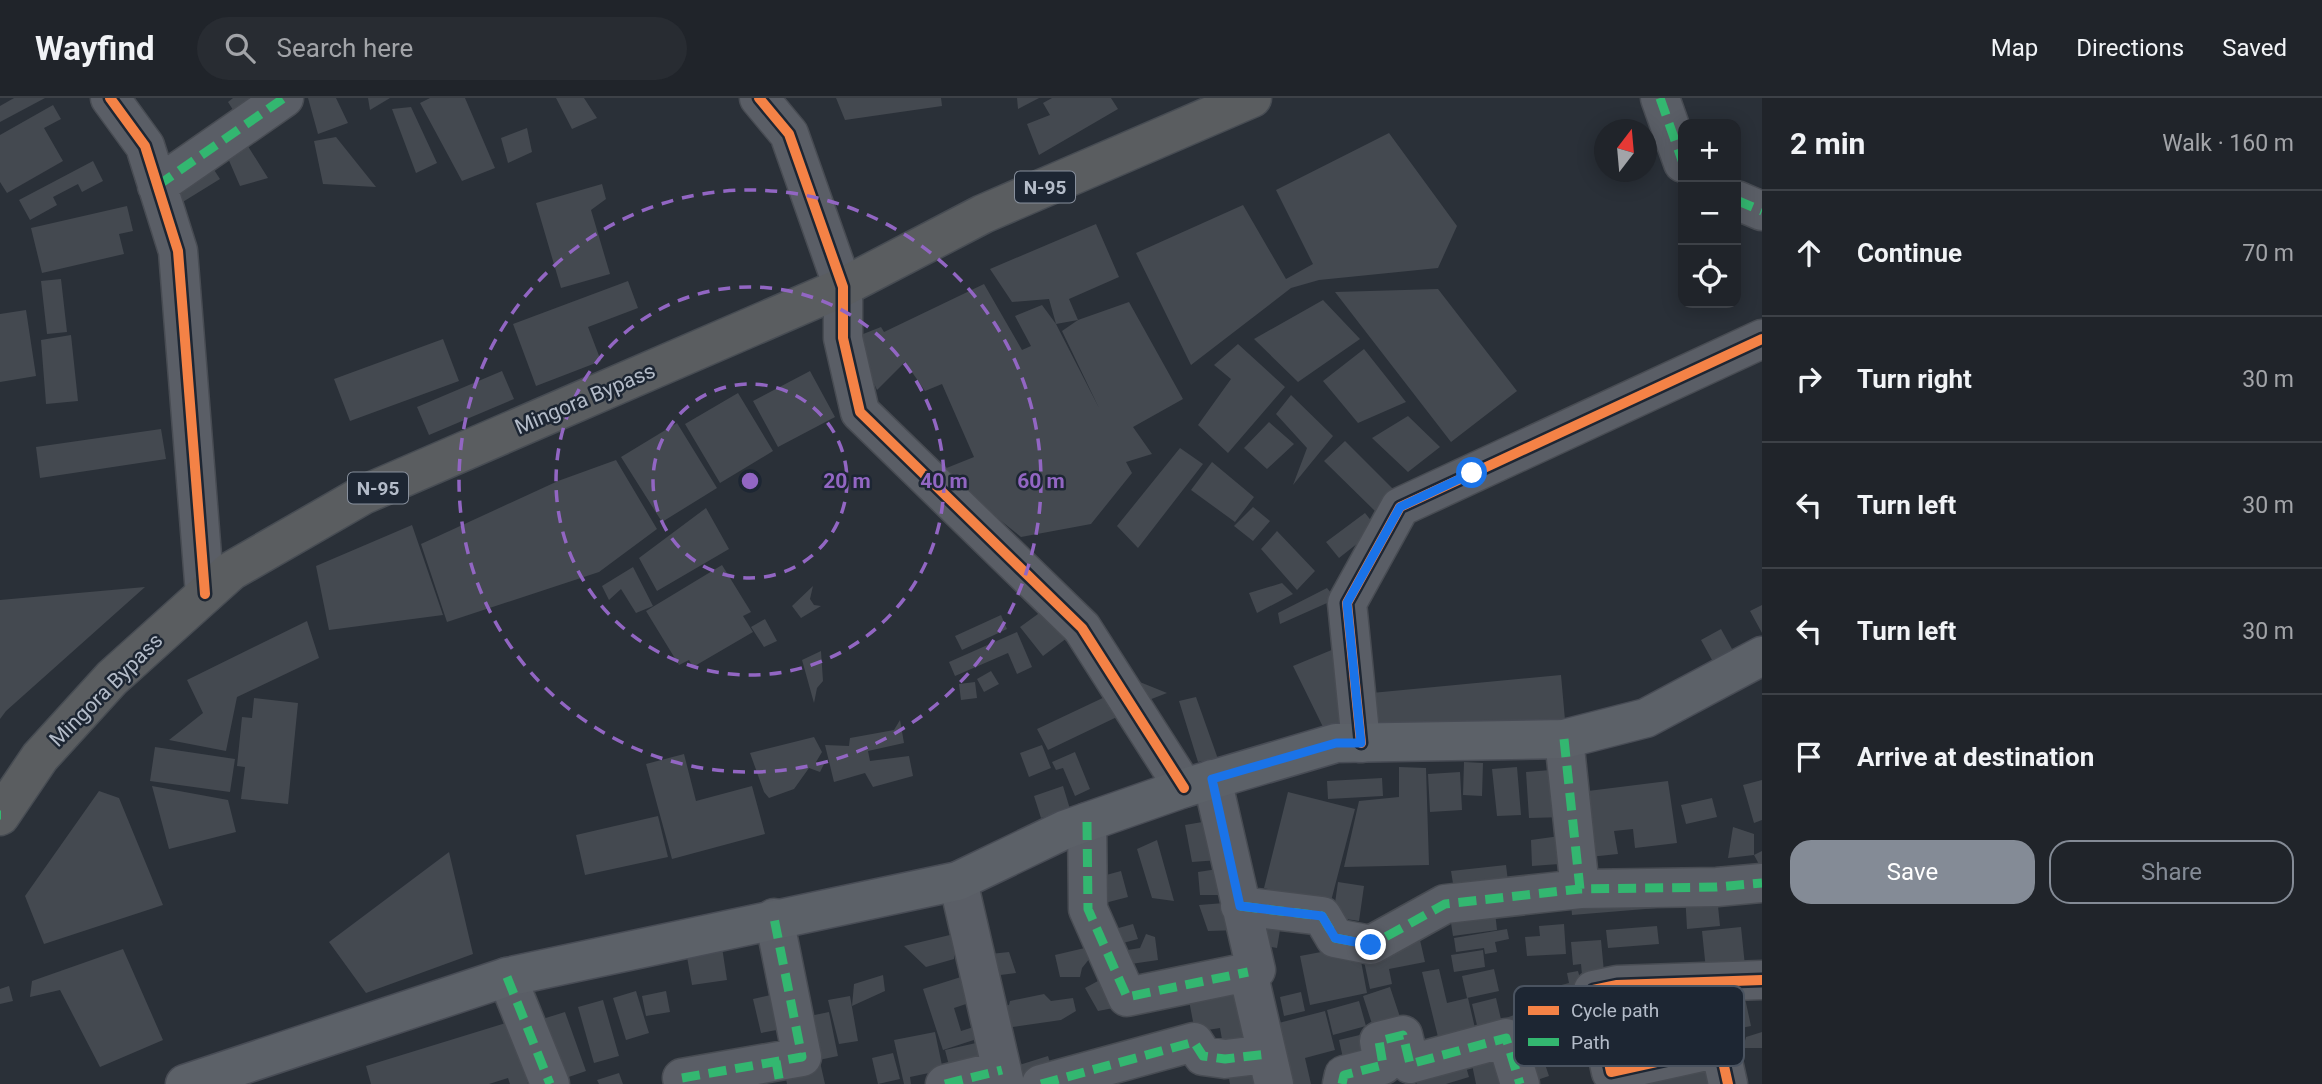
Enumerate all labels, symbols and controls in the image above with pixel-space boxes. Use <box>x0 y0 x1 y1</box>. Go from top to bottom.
search box <box>197 17 687 80</box>
text: Wayfind <box>35 29 155 68</box>
icon: search <box>221 29 259 67</box>
text: Search here <box>277 33 413 63</box>
text: Map <box>1991 34 2038 62</box>
text: Directions <box>2076 34 2184 62</box>
text: Saved <box>2222 34 2287 62</box>
north arrow <box>1594 119 1657 182</box>
map controls <box>1678 119 1741 308</box>
button: + <box>1678 119 1741 182</box>
text: 2 min <box>1790 126 1865 161</box>
text: Walk · 160 m <box>2162 130 2294 157</box>
road number: N-95 <box>1015 172 1075 202</box>
button: − <box>1678 182 1741 245</box>
icon: ahead <box>1790 234 1828 272</box>
text: Continue <box>1857 238 1962 268</box>
text: 70 m <box>2242 240 2294 267</box>
button: locate <box>1678 245 1741 308</box>
street label: Mingora Bypass <box>511 359 659 439</box>
icon: right <box>1790 360 1828 398</box>
text: Turn right <box>1857 364 1972 394</box>
text: 30 m <box>2242 366 2294 393</box>
route start <box>1456 457 1487 488</box>
centre of rings <box>738 469 762 493</box>
text: 20 m <box>823 469 871 493</box>
text: 40 m <box>920 469 968 493</box>
text: 60 m <box>1017 469 1065 493</box>
road number: N-95 <box>348 472 408 504</box>
icon: left <box>1790 486 1828 524</box>
text: Turn left <box>1857 490 1956 520</box>
text: 30 m <box>2242 492 2294 519</box>
icon: left <box>1790 612 1828 650</box>
text: Turn left <box>1857 616 1956 646</box>
text: 30 m <box>2242 618 2294 645</box>
street label: Mingora Bypass <box>44 628 168 752</box>
icon: arrive <box>1790 738 1828 776</box>
text: Arrive at destination <box>1857 742 2094 772</box>
button: Save <box>1790 840 2035 904</box>
button: Share <box>2049 840 2294 904</box>
route end <box>1355 929 1386 960</box>
legend <box>1514 986 1744 1066</box>
text: Cycle path <box>1571 999 1659 1022</box>
text: Path <box>1571 1031 1610 1054</box>

